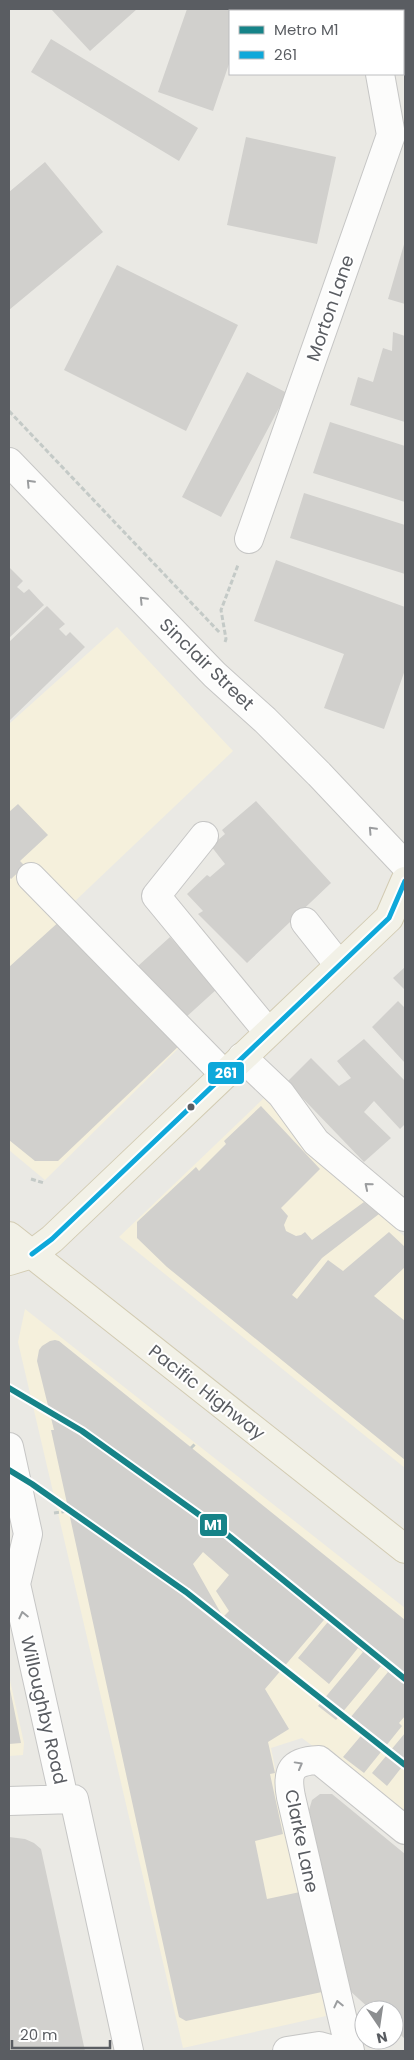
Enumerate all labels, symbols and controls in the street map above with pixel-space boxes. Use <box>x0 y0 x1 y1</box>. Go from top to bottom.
legend <box>229 10 404 75</box>
text: Metro M1 <box>274 19 339 40</box>
text: 261 <box>274 44 297 65</box>
street label: Morton Lane <box>300 252 360 364</box>
one-way arrow <box>27 480 36 489</box>
one-way arrow <box>139 597 148 606</box>
street label: Sinclair Street <box>154 612 260 716</box>
one-way arrow <box>369 826 378 835</box>
line badge: 261 <box>207 1061 245 1085</box>
text: 261 <box>215 1063 237 1083</box>
unlabelled marker <box>186 1102 196 1112</box>
one-way arrow <box>365 1183 374 1191</box>
street label: Pacific Highway <box>143 1339 271 1445</box>
line badge: M1 <box>199 1513 228 1537</box>
text: M1 <box>204 1515 222 1535</box>
one-way arrow <box>18 1610 28 1619</box>
street label: Willoughby Road <box>15 1633 73 1787</box>
one-way arrow <box>294 1761 303 1771</box>
street label: Clarke Lane <box>279 1787 325 1895</box>
one-way arrow <box>333 2000 344 2008</box>
north arrow <box>354 2000 404 2050</box>
scale bar <box>12 2018 110 2050</box>
text: 20 m <box>20 2024 58 2045</box>
text: N <box>375 2027 389 2049</box>

